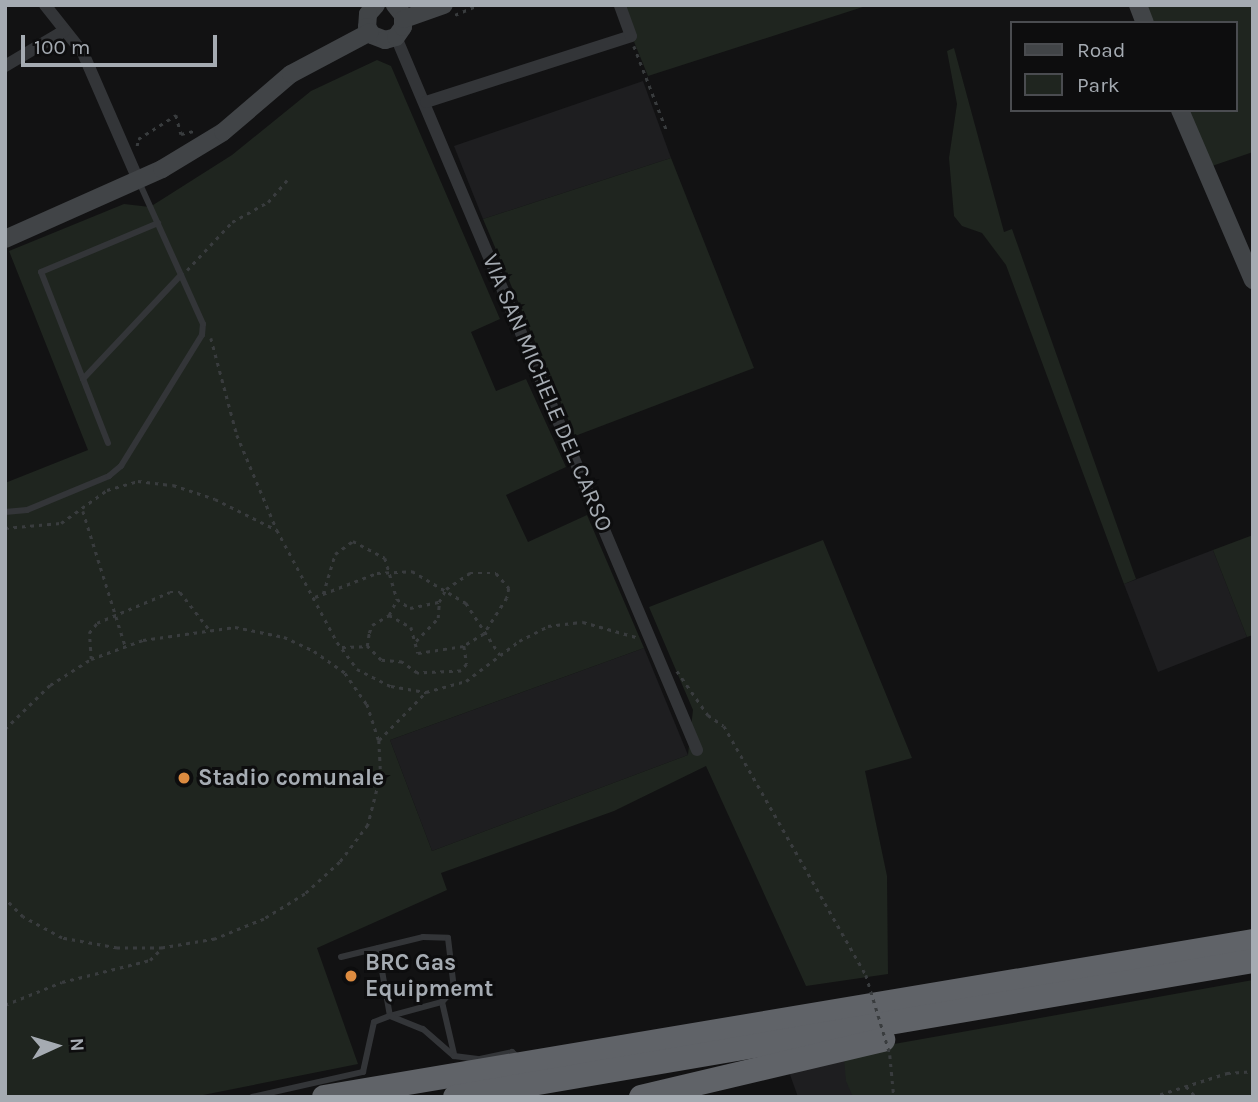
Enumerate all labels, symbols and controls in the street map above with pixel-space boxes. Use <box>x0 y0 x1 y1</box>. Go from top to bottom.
scale bar <box>24 21 220 65</box>
legend <box>1010 21 1237 112</box>
text: 100 m <box>34 35 91 59</box>
text: Road <box>1077 38 1125 62</box>
text: Park <box>1077 73 1120 97</box>
street label: VIA SAN MICHELE DEL CARSO <box>476 250 618 536</box>
place label: Stadio comunale <box>198 764 384 792</box>
marker: Stadio comunale <box>176 770 192 786</box>
place label: BRC Gas Equipmemt <box>365 949 493 1003</box>
marker: BRC Gas Equipmemt <box>343 968 359 984</box>
north arrow <box>21 1011 91 1081</box>
text: N <box>66 1037 88 1052</box>

